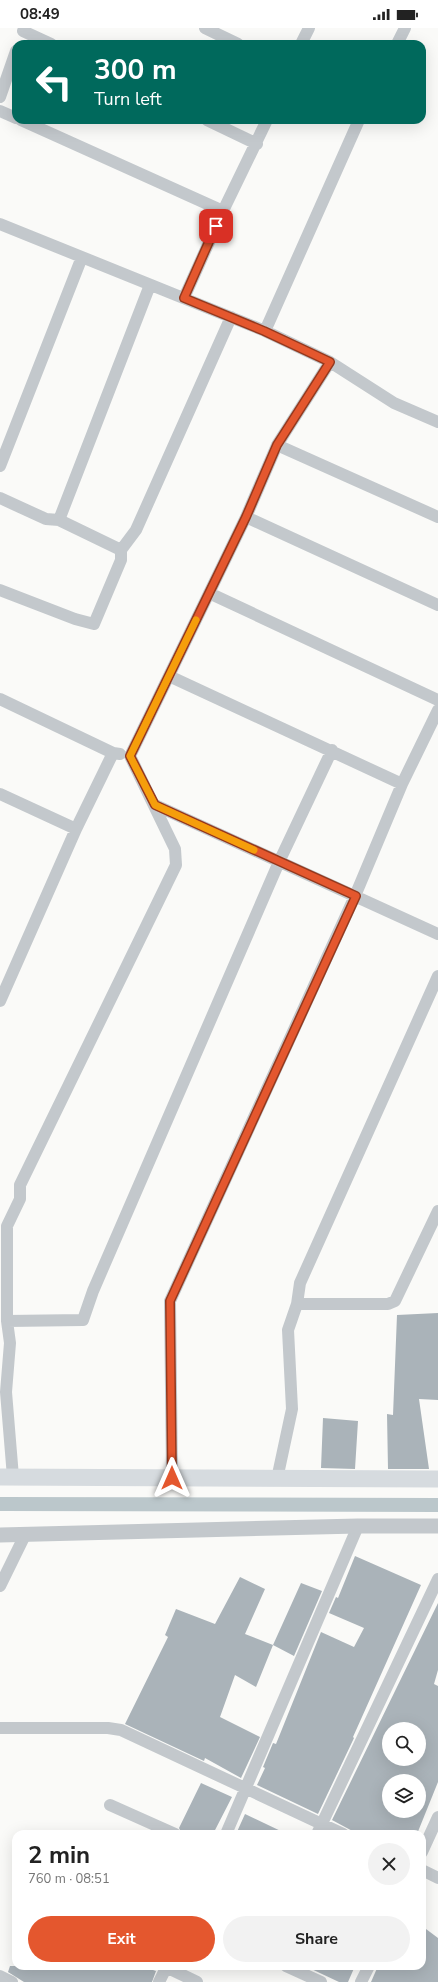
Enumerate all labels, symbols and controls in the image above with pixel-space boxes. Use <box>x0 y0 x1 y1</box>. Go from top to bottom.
text: 08:49 <box>20 4 60 24</box>
text: 300 m <box>94 51 177 89</box>
icon: left <box>28 56 80 108</box>
text: Turn left <box>94 87 162 111</box>
pin <box>199 209 233 243</box>
icon: arrive <box>205 215 227 237</box>
position arrow <box>151 1457 193 1499</box>
map controls <box>382 1722 426 1818</box>
button: search <box>382 1722 426 1766</box>
button: layers <box>382 1774 426 1818</box>
text: 2 min <box>28 1839 90 1871</box>
button: close <box>368 1843 410 1885</box>
text: 760 m · 08:51 <box>28 1870 110 1888</box>
button: Exit <box>28 1916 215 1962</box>
button: Share <box>223 1916 410 1962</box>

